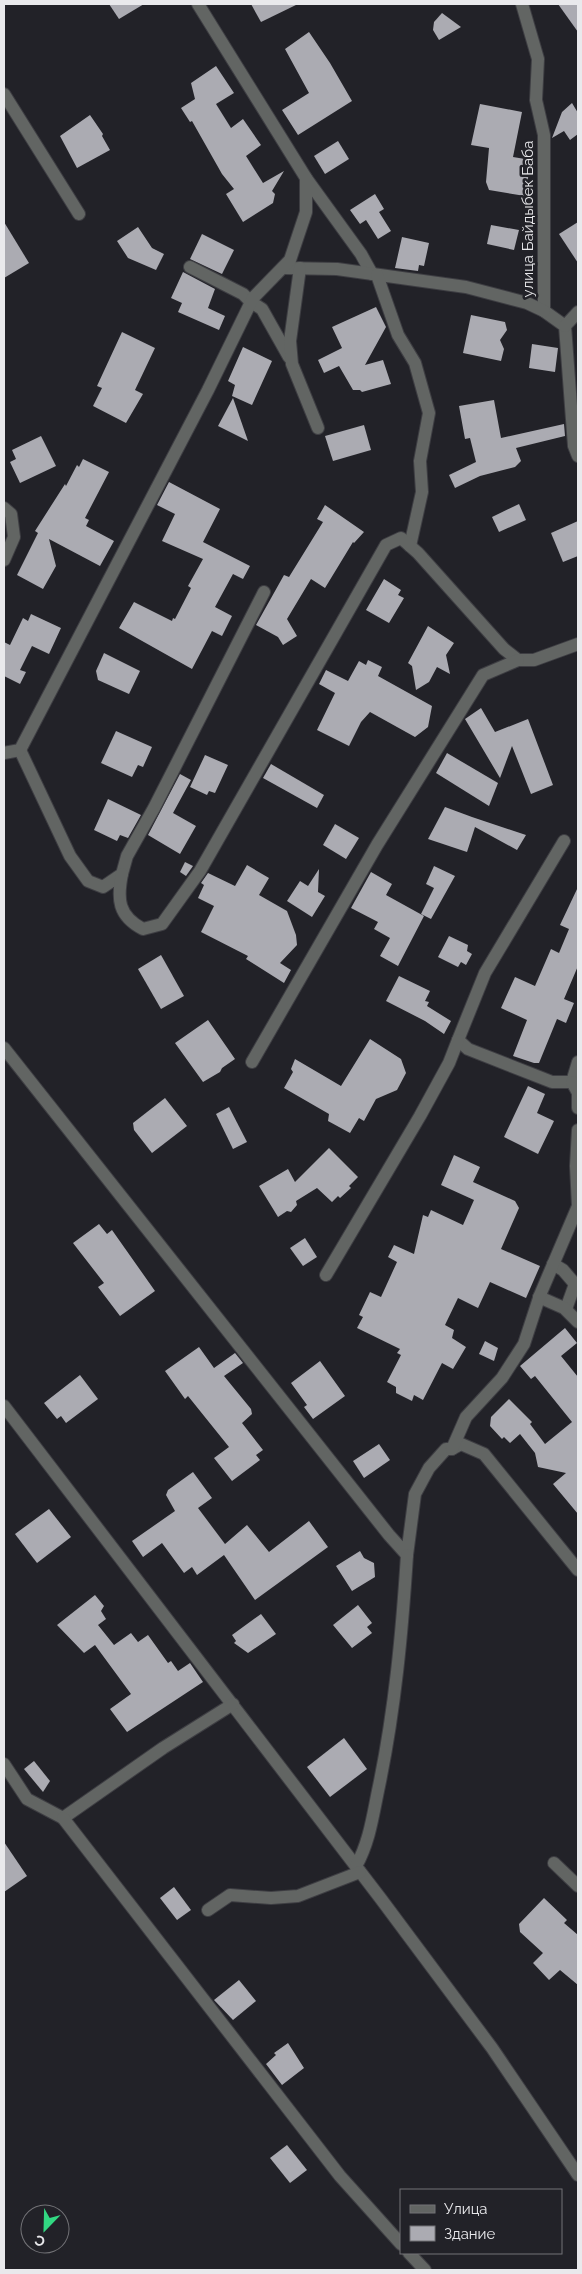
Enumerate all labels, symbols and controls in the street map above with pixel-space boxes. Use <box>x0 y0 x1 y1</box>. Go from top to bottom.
street label: улица Байдыбек Баба <box>519 141 537 297</box>
legend <box>400 2189 562 2254</box>
text: Улица <box>444 2200 488 2218</box>
north arrow <box>20 2204 70 2254</box>
text: Здание <box>444 2225 496 2243</box>
text: С <box>32 2232 47 2250</box>

